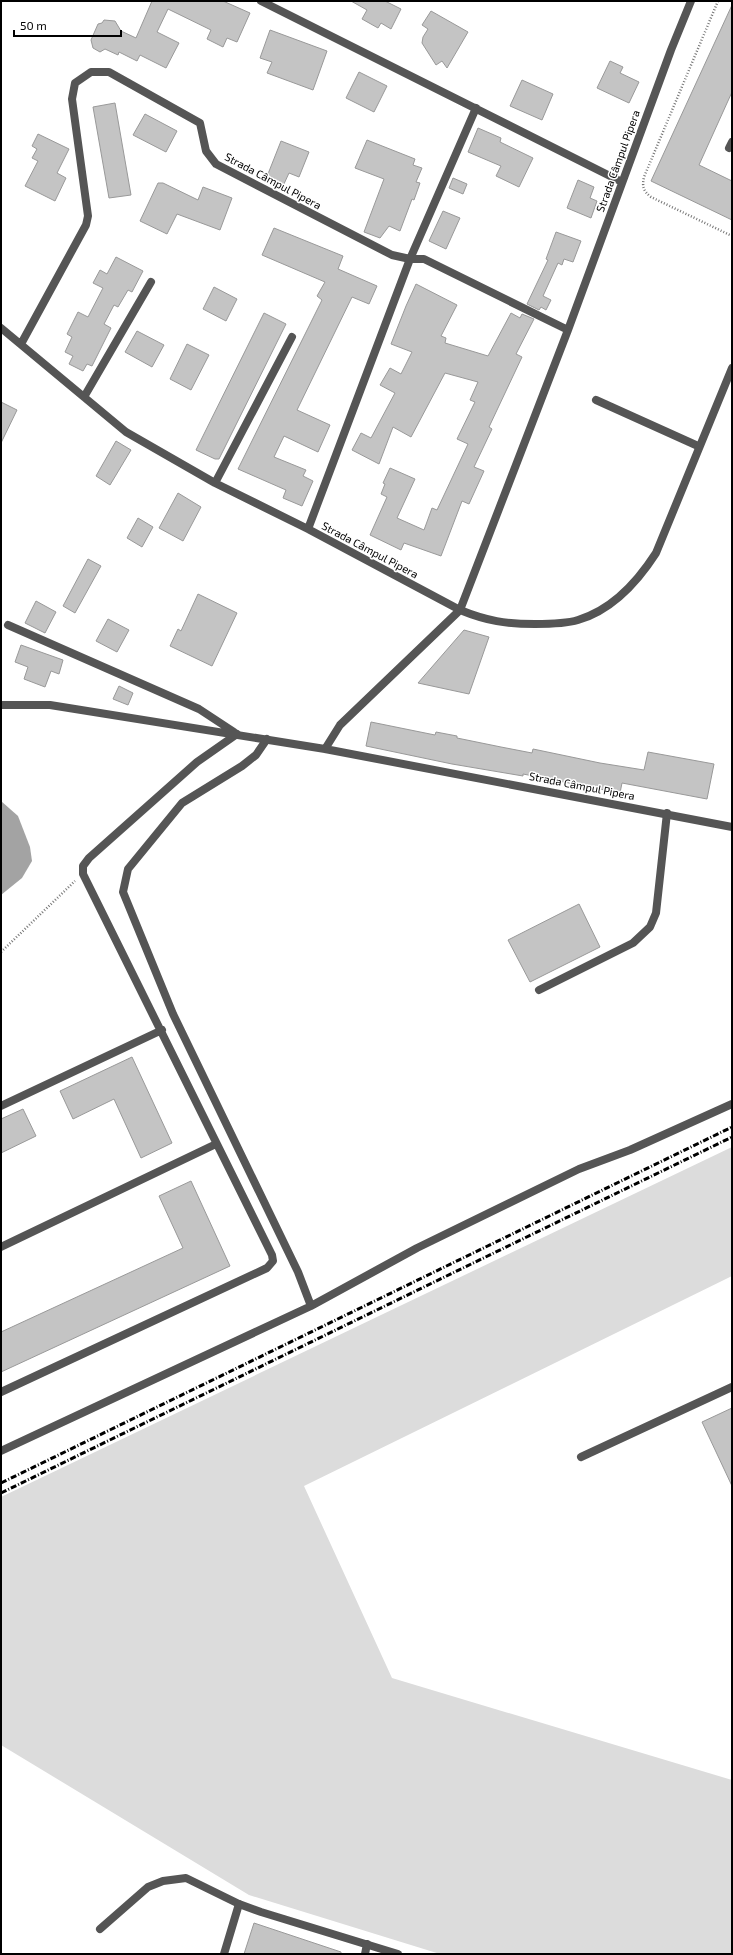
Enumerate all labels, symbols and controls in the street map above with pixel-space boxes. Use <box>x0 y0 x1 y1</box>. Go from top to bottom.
scale bar <box>14 12 121 38</box>
text: 50 m <box>20 18 47 32</box>
street label: Strada Câmpul Pipera <box>593 108 642 214</box>
street label: Strada Câmpul Pipera <box>223 150 324 212</box>
street label: Strada Câmpul Pipera <box>320 519 421 581</box>
street label: Strada Câmpul Pipera <box>528 769 636 802</box>

